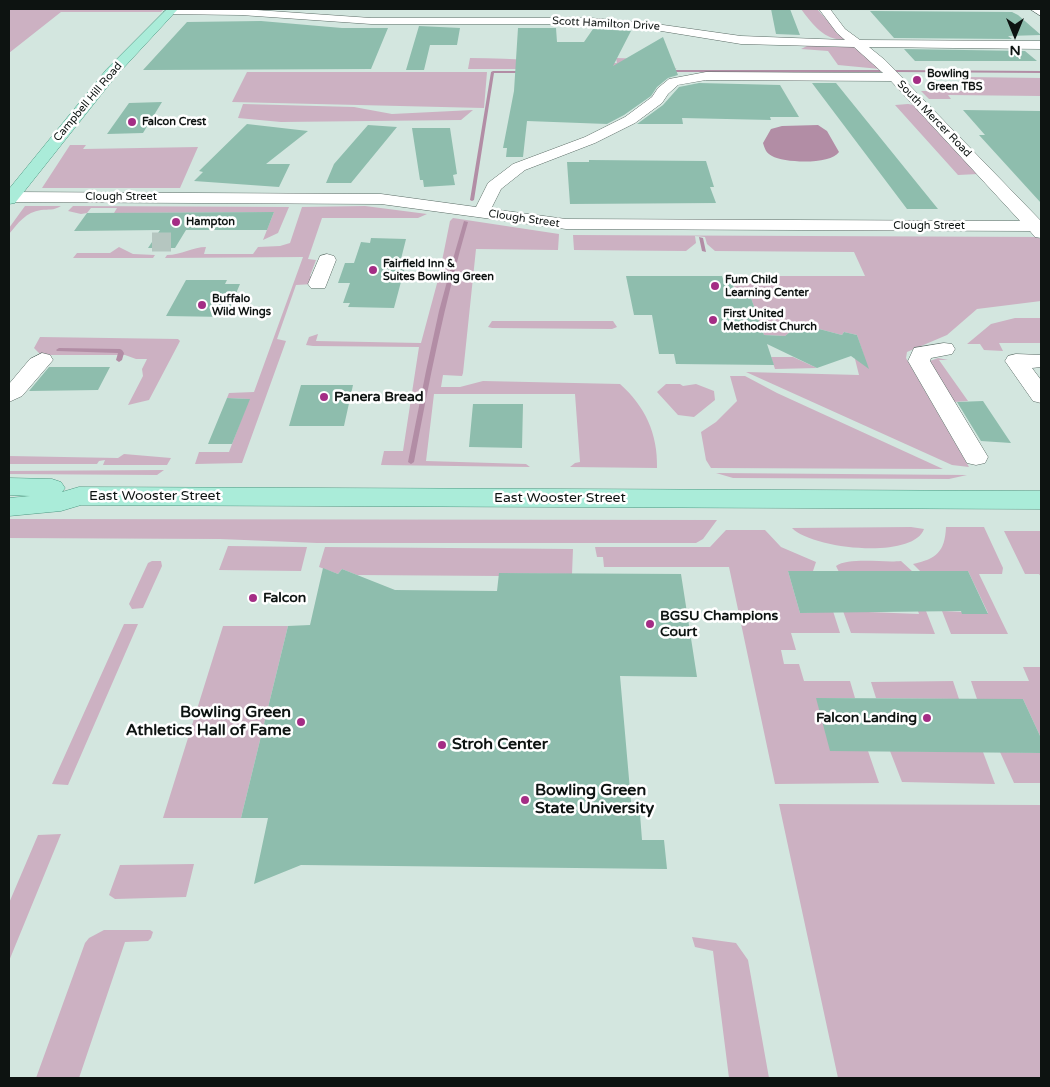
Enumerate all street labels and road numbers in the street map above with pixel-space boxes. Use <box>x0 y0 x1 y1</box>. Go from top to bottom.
street label: Scott Hamilton Drive <box>552 15 660 33</box>
street label: Campbell Hill Road <box>51 60 125 144</box>
street label: South Mercer Road <box>894 78 974 160</box>
street label: Clough Street <box>85 190 157 204</box>
street label: Clough Street <box>488 207 560 231</box>
street label: Clough Street <box>893 219 965 233</box>
street label: East Wooster Street <box>89 488 221 504</box>
street label: East Wooster Street <box>494 490 626 506</box>

